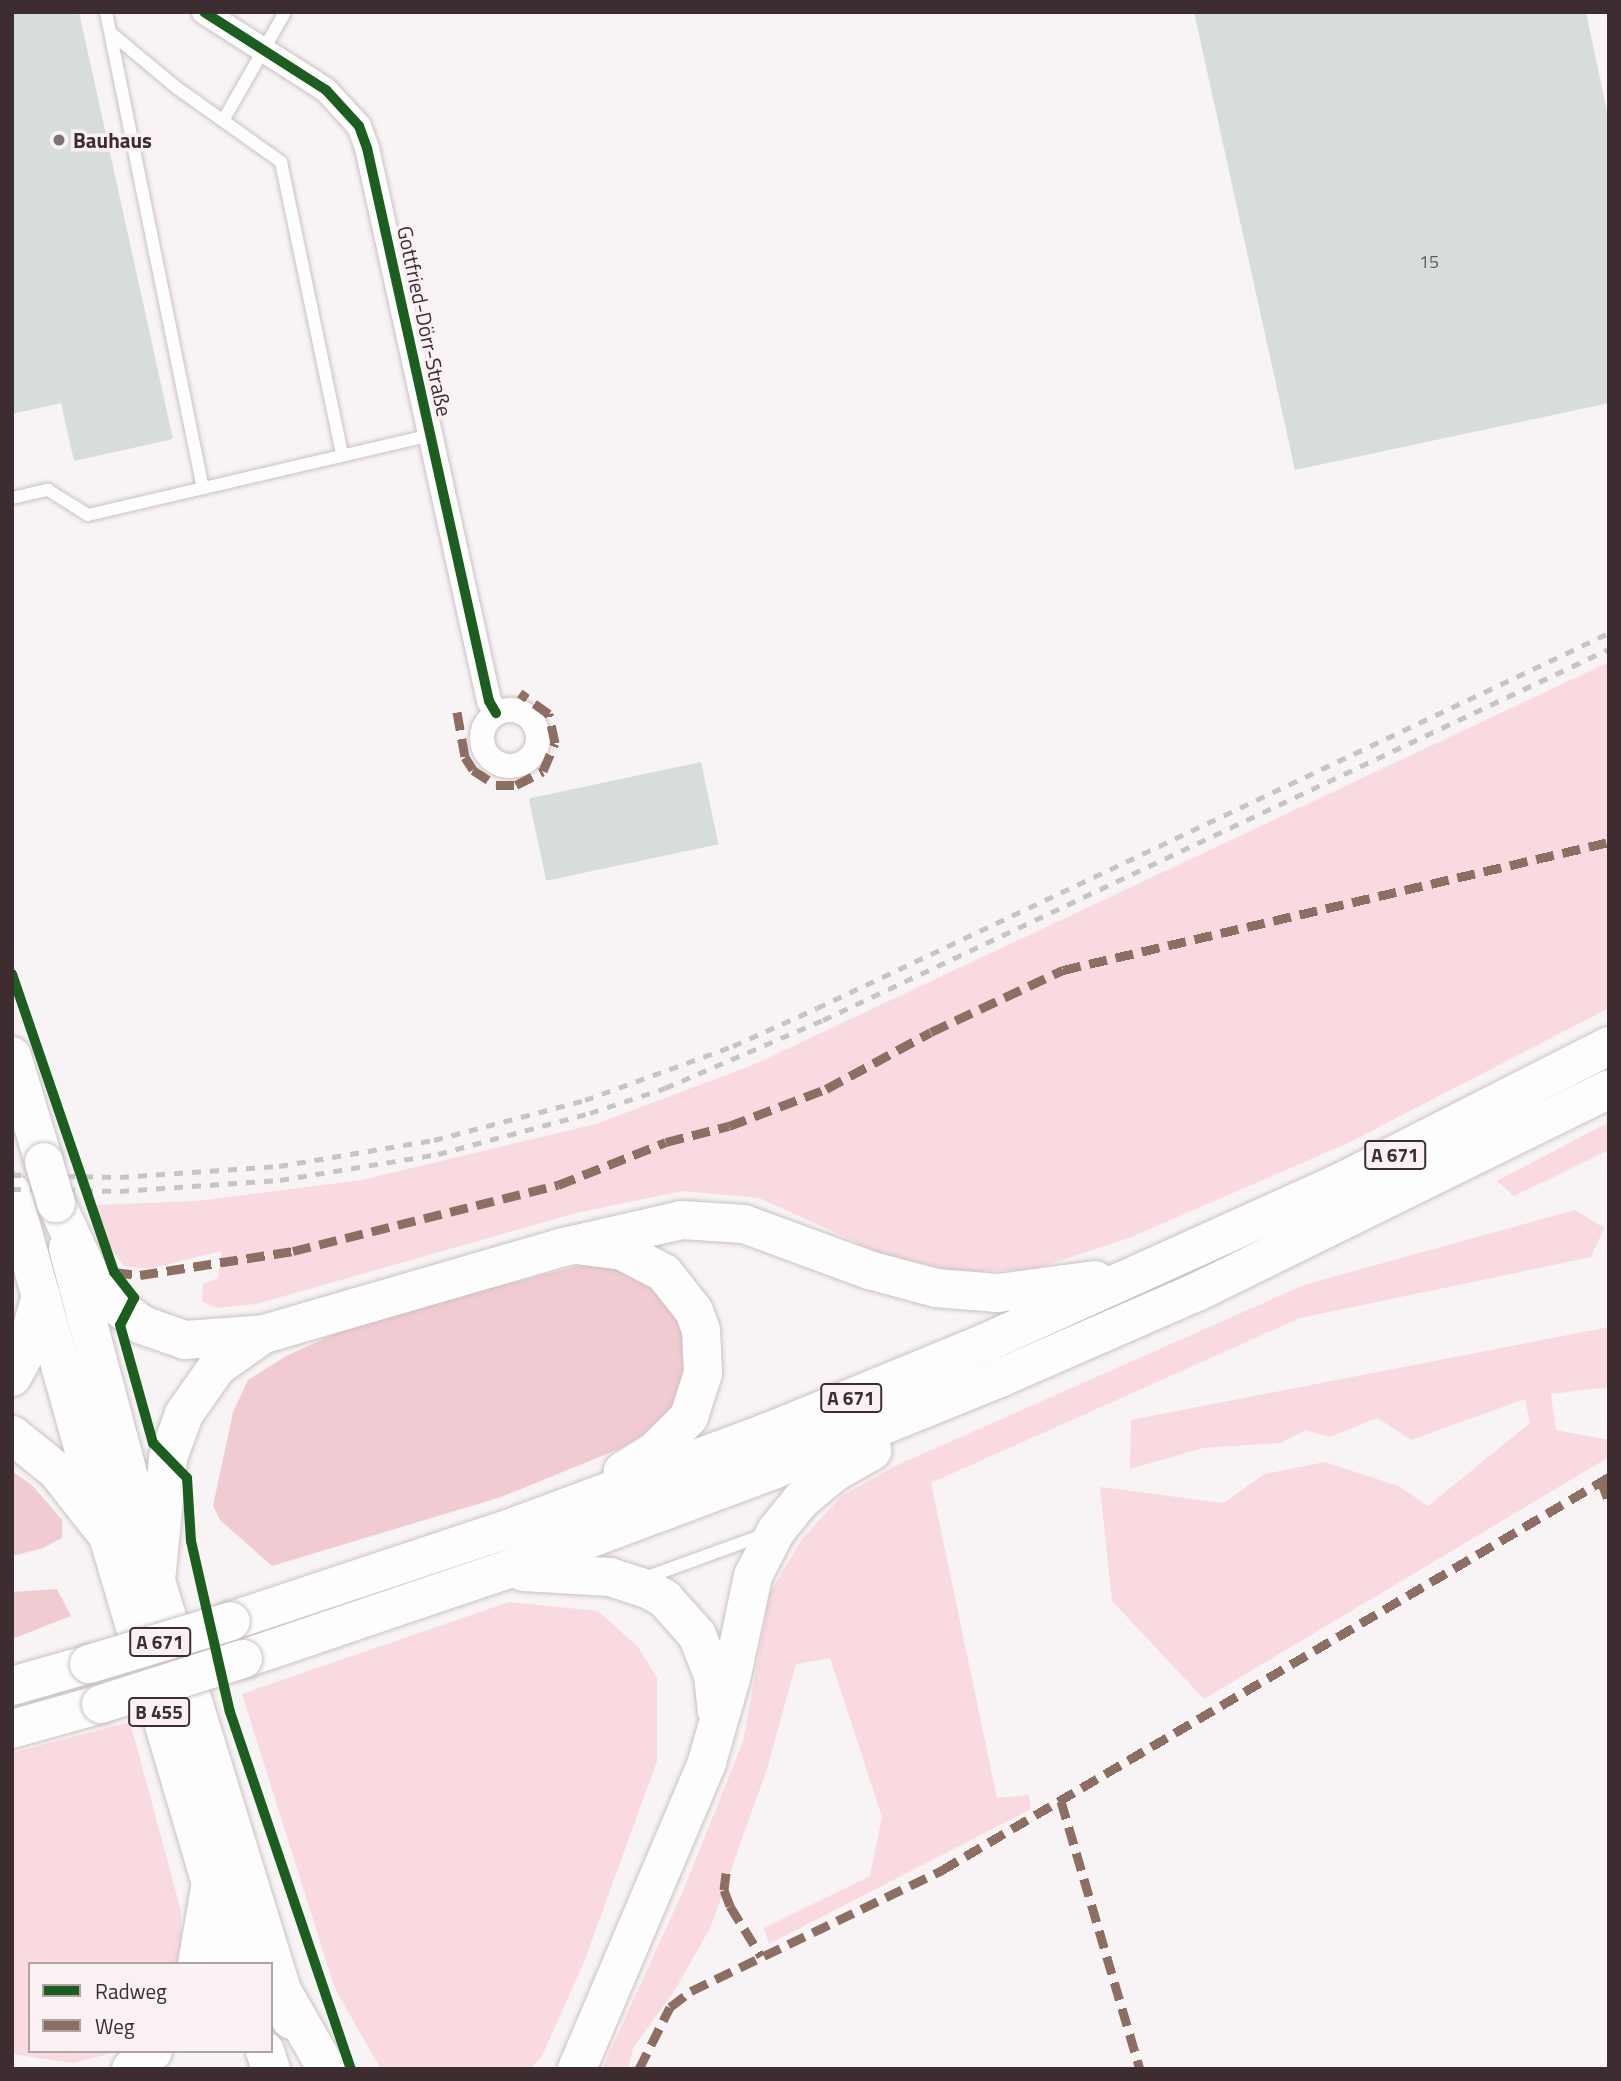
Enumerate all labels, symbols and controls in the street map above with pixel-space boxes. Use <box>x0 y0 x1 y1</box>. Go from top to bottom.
place label: Bauhaus <box>73 127 152 153</box>
marker: Bauhaus <box>51 132 67 148</box>
street label: Gottfried-Dörr-Straße <box>392 223 458 419</box>
house number: 15 <box>1419 251 1439 273</box>
road number: A 671 <box>1364 1140 1426 1170</box>
road number: A 671 <box>820 1382 882 1414</box>
road number: A 671 <box>128 1626 192 1658</box>
road number: B 455 <box>128 1696 190 1728</box>
legend <box>28 1962 273 2053</box>
text: Radweg <box>95 1975 167 2007</box>
text: Weg <box>95 2010 135 2042</box>

